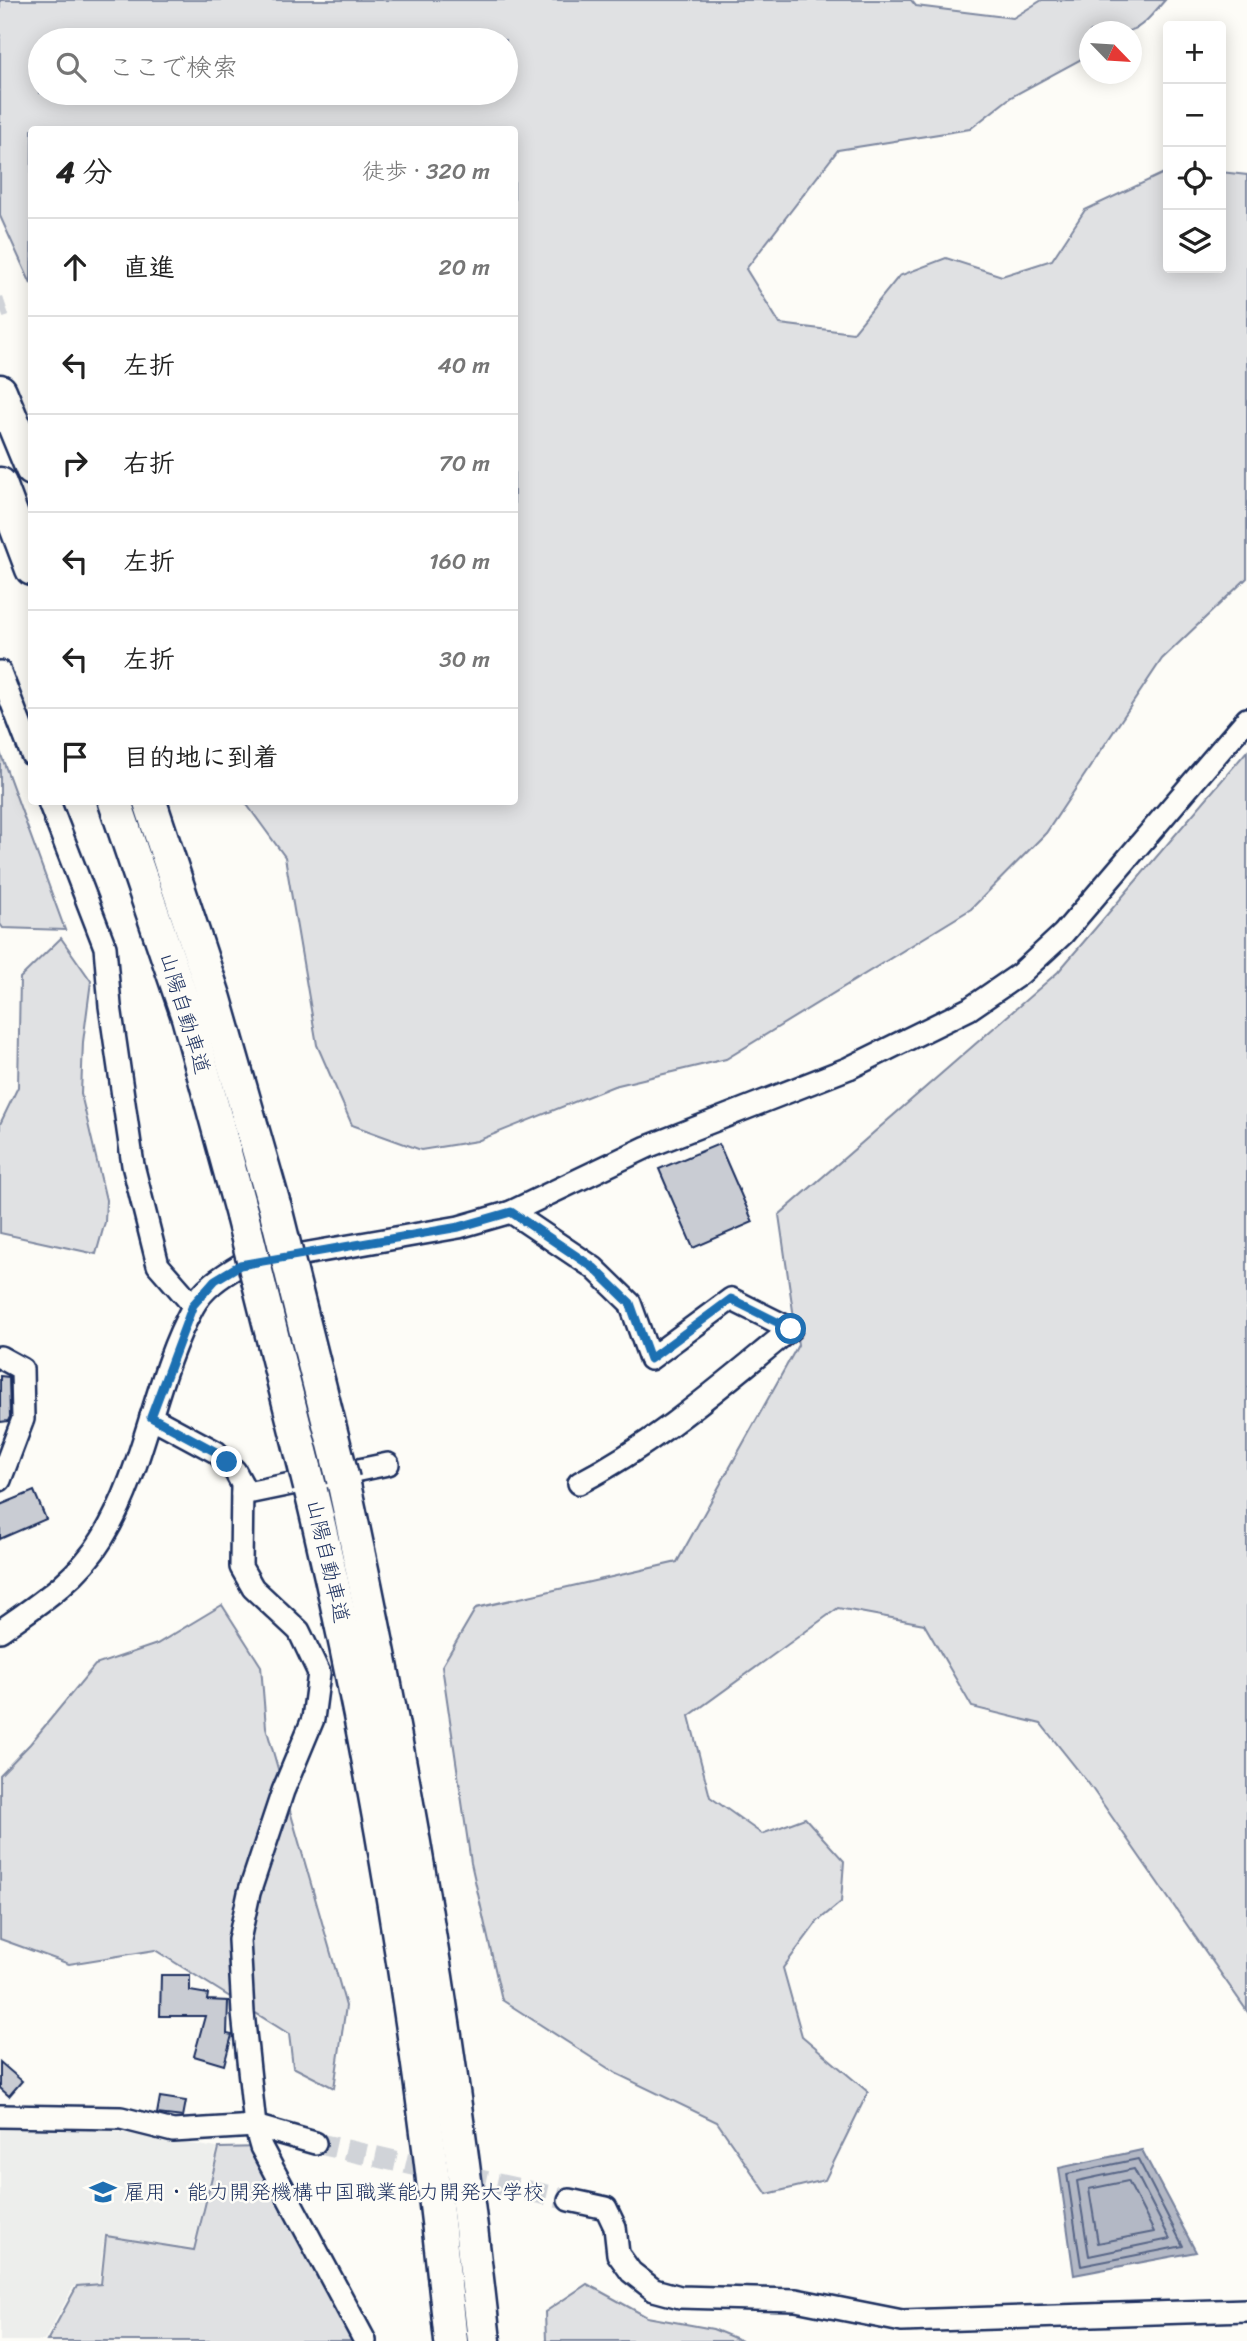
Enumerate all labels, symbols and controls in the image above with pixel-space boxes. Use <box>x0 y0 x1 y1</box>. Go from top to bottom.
north arrow <box>1079 21 1142 84</box>
map controls <box>1163 21 1226 273</box>
button: + <box>1163 21 1226 84</box>
search box <box>28 28 518 105</box>
text: ここで検索 <box>108 44 238 90</box>
icon: search <box>52 48 90 86</box>
button: − <box>1163 84 1226 147</box>
text: 4 分 <box>56 145 113 199</box>
button: locate <box>1163 147 1226 210</box>
text: 徒歩 · 320 m <box>362 151 490 192</box>
button: layers <box>1163 210 1226 273</box>
text: 直進 <box>123 244 175 290</box>
text: 20 m <box>439 247 490 288</box>
icon: ahead <box>56 248 94 286</box>
text: 左折 <box>123 342 175 388</box>
text: 40 m <box>437 345 490 386</box>
icon: left <box>56 346 94 384</box>
text: 右折 <box>123 440 175 486</box>
text: 70 m <box>439 443 490 484</box>
icon: right <box>56 444 94 482</box>
text: 左折 <box>123 538 175 584</box>
text: 160 m <box>429 541 490 582</box>
icon: left <box>56 542 94 580</box>
text: 左折 <box>123 636 175 682</box>
text: 30 m <box>439 639 490 680</box>
icon: left <box>56 640 94 678</box>
text: 目的地に到着 <box>123 734 279 780</box>
icon: arrive <box>56 738 94 776</box>
street label: 山陽自動車道 <box>148 947 222 1079</box>
route start <box>775 1313 806 1344</box>
route end <box>211 1446 242 1477</box>
street label: 山陽自動車道 <box>295 1495 361 1627</box>
place label: 雇用・能力開発機構中国職業能力開発大学校 <box>124 2173 544 2211</box>
school or university icon: 雇用・能力開発機構中国職業能力開発大学校 <box>88 2177 118 2207</box>

